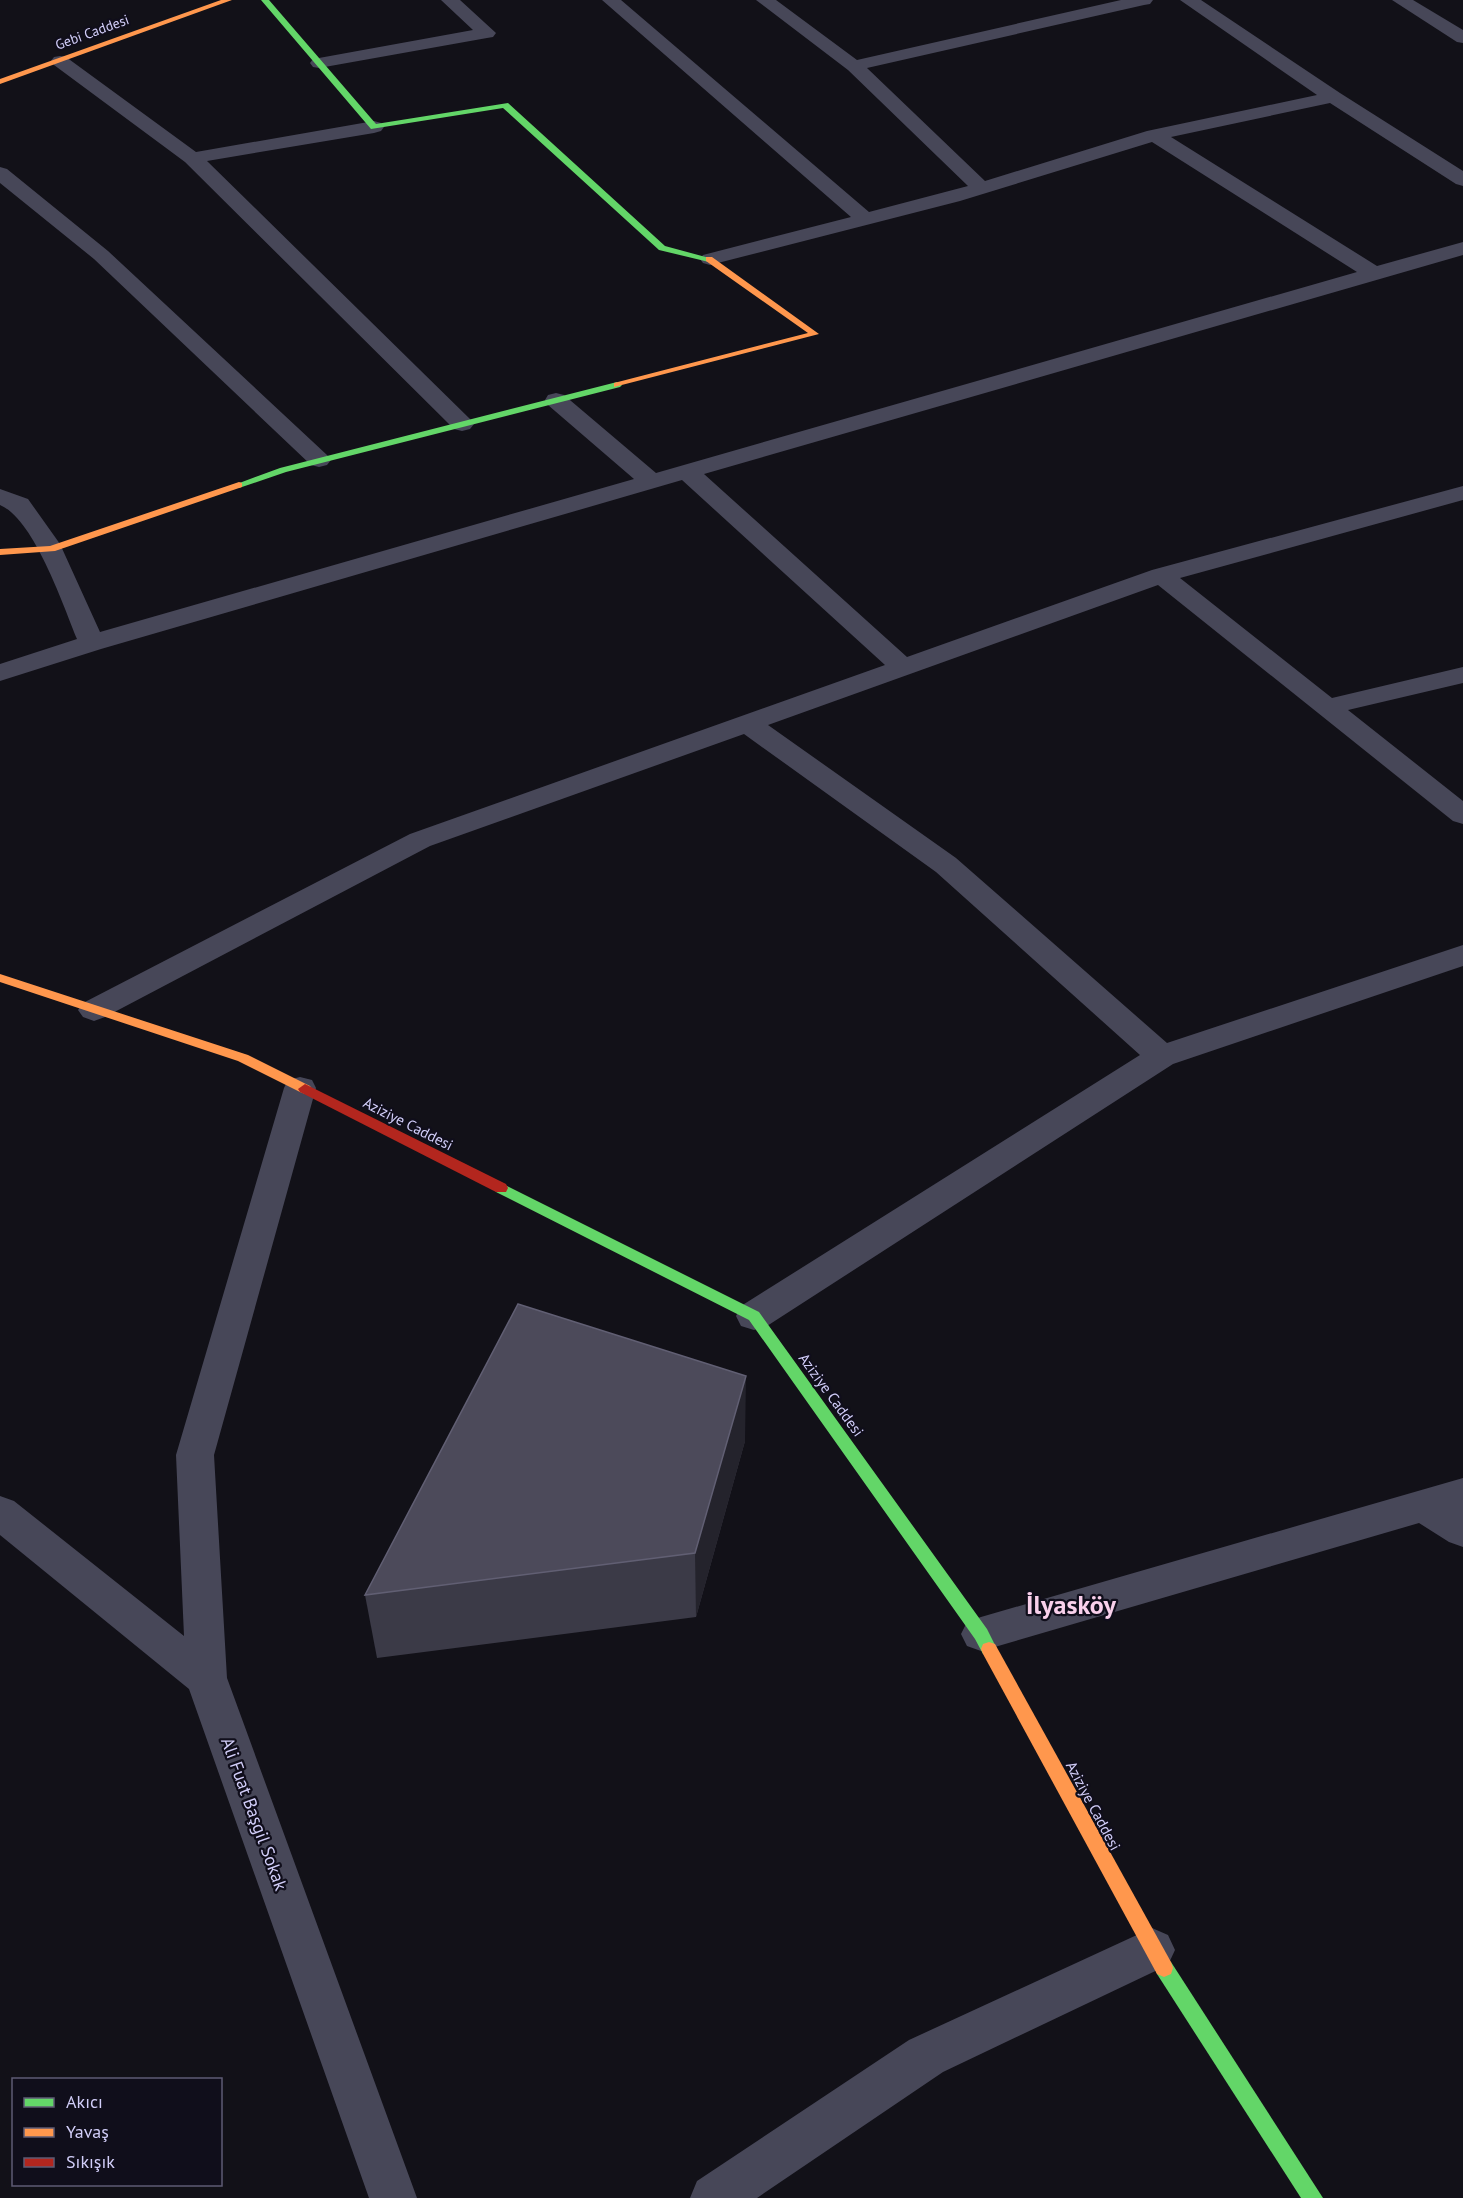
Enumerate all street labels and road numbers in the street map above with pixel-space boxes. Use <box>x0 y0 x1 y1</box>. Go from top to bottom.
street label: Gebi Caddesi <box>53 10 131 54</box>
street label: Aziziye Caddesi <box>360 1093 456 1154</box>
street label: Aziziye Caddesi <box>795 1349 868 1440</box>
street label: Ali Fuat Başgil Sokak <box>216 1734 293 1894</box>
street label: Aziziye Caddesi <box>1062 1758 1125 1854</box>

